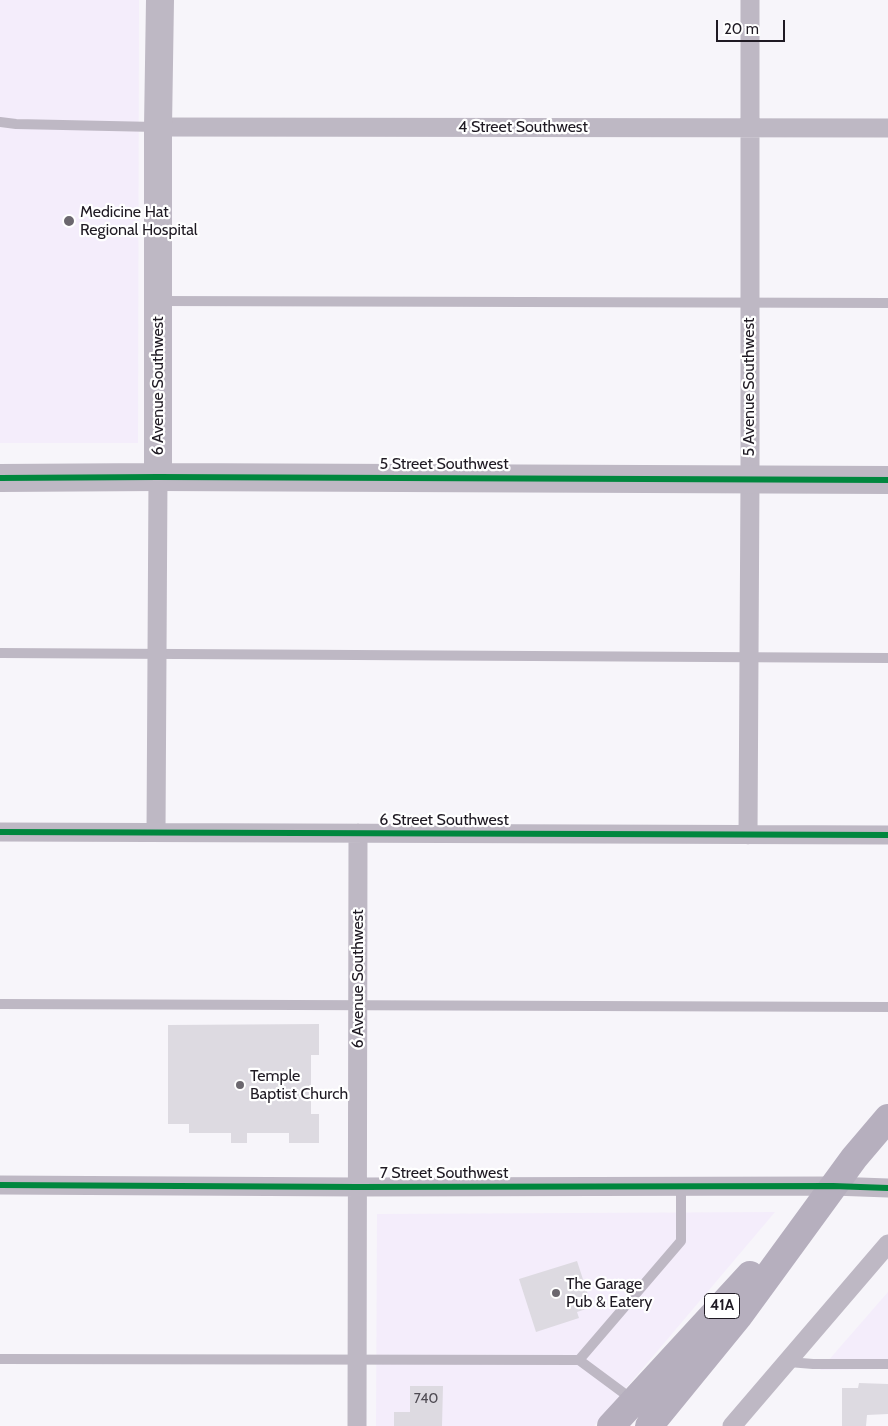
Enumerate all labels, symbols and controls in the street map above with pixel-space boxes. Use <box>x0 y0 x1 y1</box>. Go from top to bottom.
scale bar <box>718 10 787 42</box>
text: 20 m <box>724 20 759 38</box>
street label: 4 Street Southwest <box>458 117 588 137</box>
place label: Medicine Hat Regional Hospital <box>80 202 198 240</box>
marker: Medicine Hat Regional Hospital <box>62 214 76 228</box>
street label: 6 Avenue Southwest <box>148 316 168 456</box>
street label: 5 Avenue Southwest <box>739 318 759 456</box>
street label: 5 Street Southwest <box>379 454 509 474</box>
street label: 6 Street Southwest <box>379 810 509 830</box>
street label: 6 Avenue Southwest <box>348 909 368 1049</box>
place label: Temple Baptist Church <box>250 1066 348 1104</box>
marker: Temple Baptist Church <box>234 1079 246 1091</box>
street label: 7 Street Southwest <box>380 1163 508 1183</box>
place label: The Garage Pub & Eatery <box>566 1274 652 1312</box>
marker: The Garage Pub & Eatery <box>550 1287 562 1299</box>
road number: 41A <box>704 1294 740 1318</box>
house number: 740 <box>414 1391 438 1407</box>

